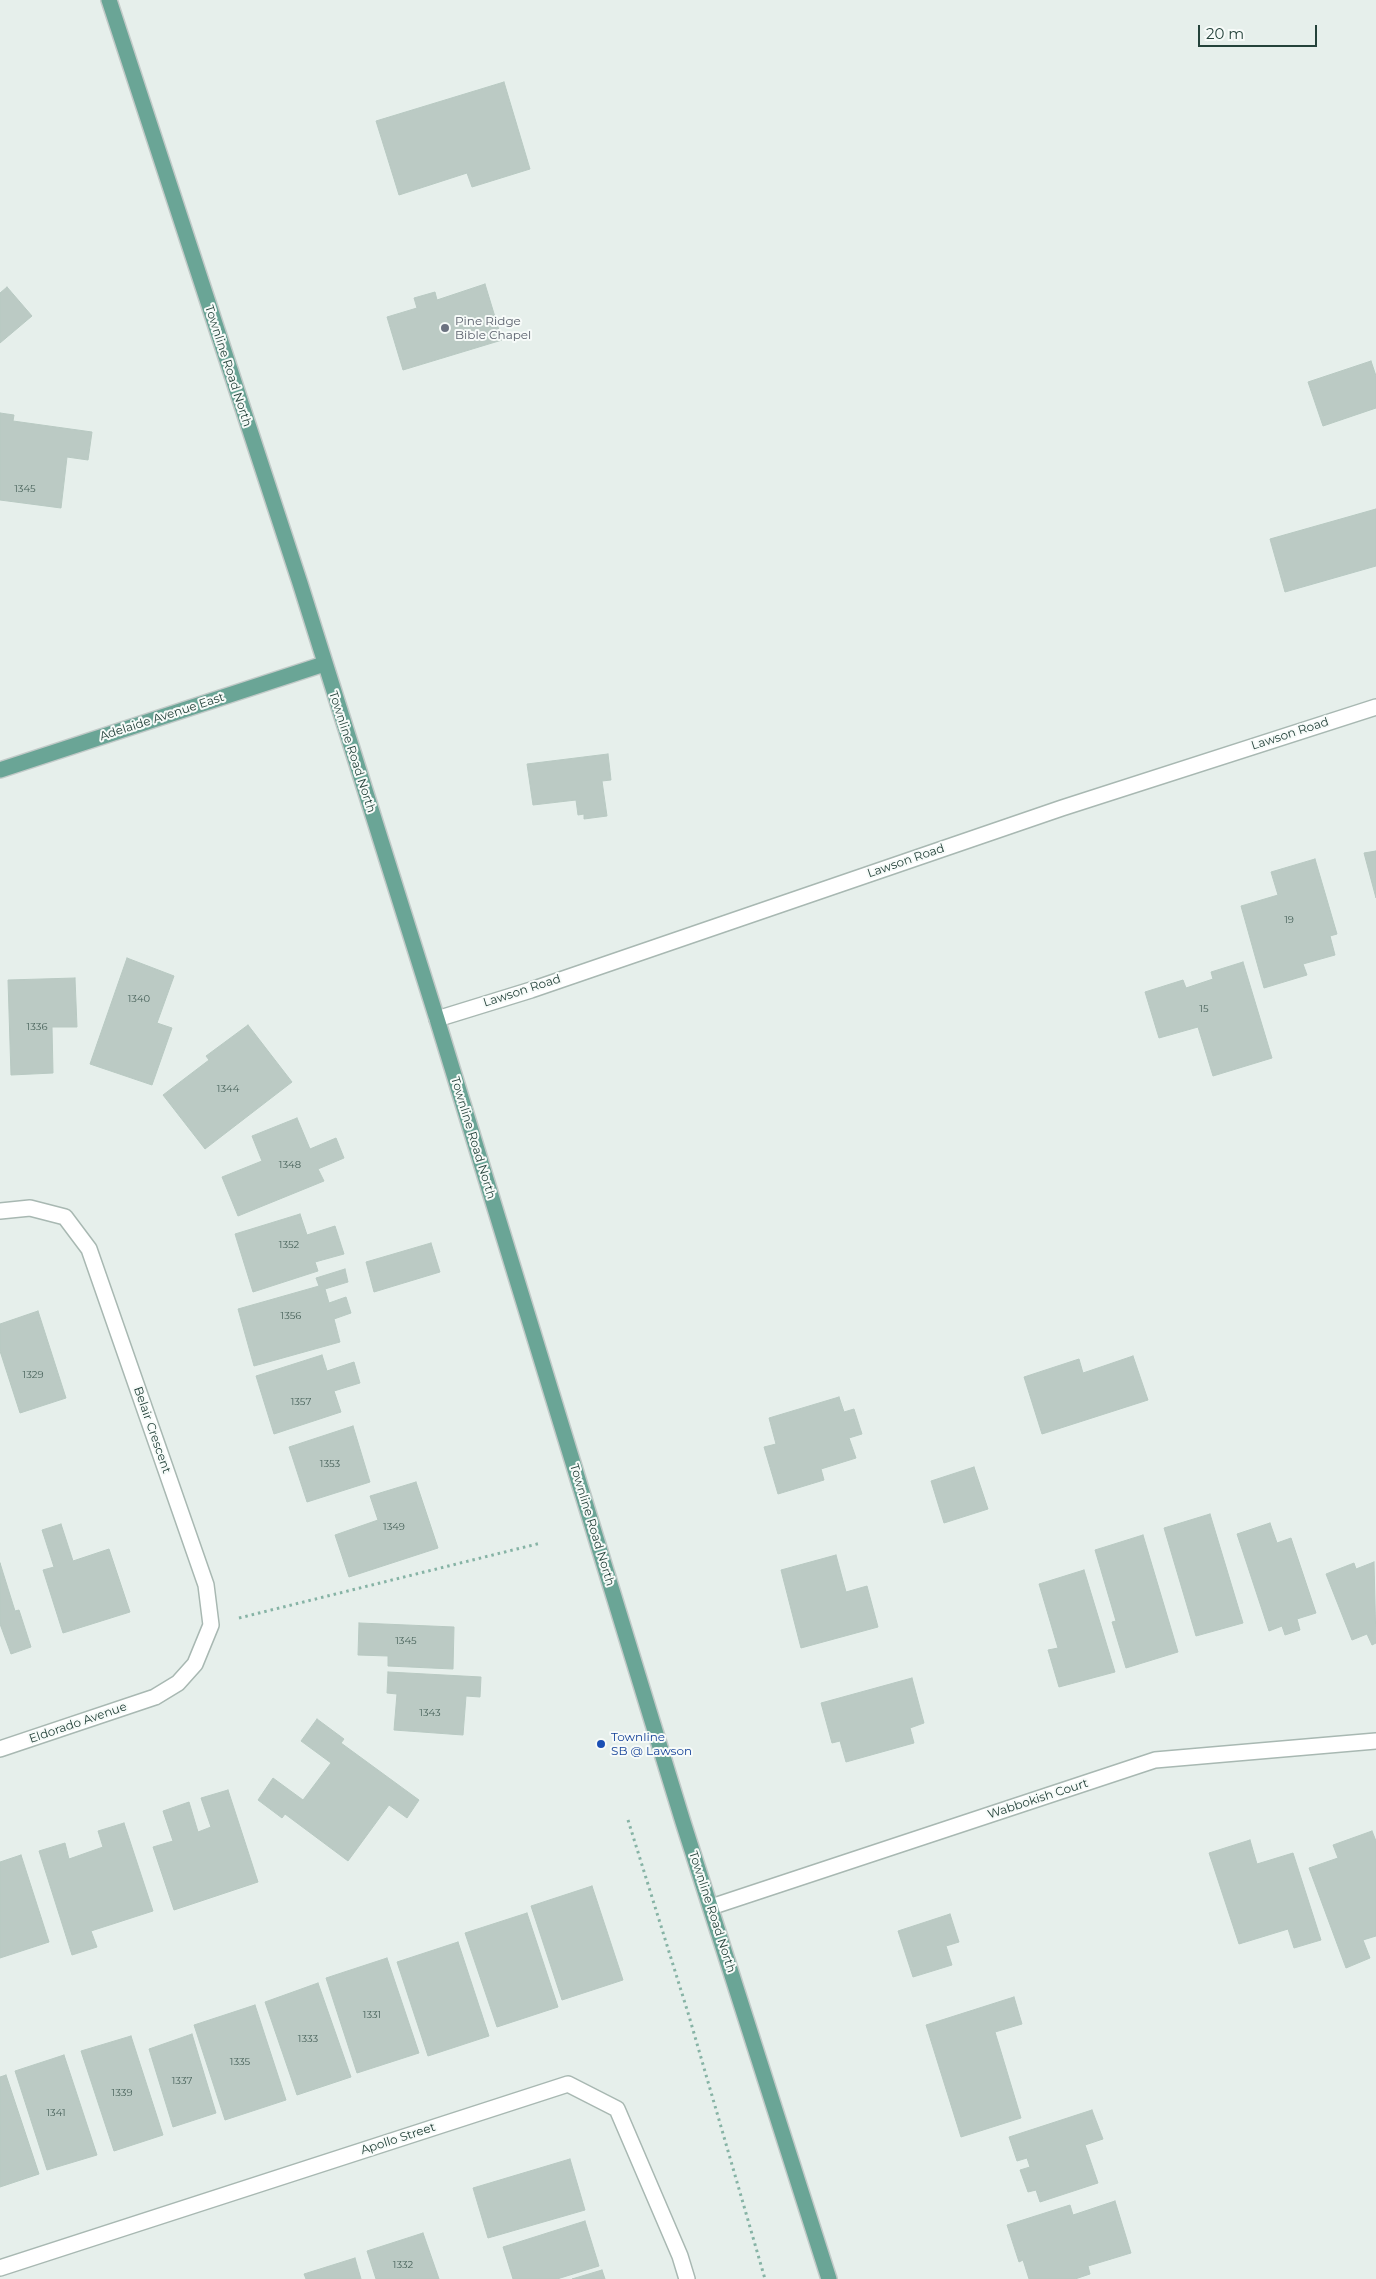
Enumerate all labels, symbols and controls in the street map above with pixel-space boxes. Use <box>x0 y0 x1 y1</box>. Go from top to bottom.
scale bar <box>1201 15 1320 47</box>
text: 20 m <box>1206 24 1244 43</box>
street label: Townline Road North <box>202 303 254 429</box>
place label: Pine Ridge Bible Chapel <box>455 314 531 342</box>
marker: Pine Ridge Bible Chapel <box>439 322 451 334</box>
house number: 1345 <box>14 483 36 495</box>
street label: Townline Road North <box>326 689 378 815</box>
street label: Adelaide Avenue East <box>98 690 226 744</box>
street label: Lawson Road <box>1249 715 1331 753</box>
street label: Lawson Road <box>866 841 946 881</box>
house number: 19 <box>1284 914 1294 926</box>
street label: Lawson Road <box>481 972 563 1010</box>
house number: 1340 <box>128 993 150 1005</box>
house number: 15 <box>1199 1003 1209 1015</box>
house number: 1336 <box>27 1021 47 1033</box>
street label: Townline Road North <box>448 1075 498 1201</box>
house number: 1344 <box>217 1083 239 1095</box>
house number: 1348 <box>279 1159 301 1171</box>
house number: 1352 <box>279 1239 299 1251</box>
house number: 1356 <box>281 1310 301 1322</box>
house number: 1329 <box>23 1369 43 1381</box>
street label: Belair Crescent <box>130 1385 174 1475</box>
house number: 1357 <box>291 1396 311 1408</box>
house number: 1353 <box>320 1458 340 1470</box>
street label: Townline Road North <box>567 1462 617 1588</box>
house number: 1349 <box>383 1521 405 1533</box>
house number: 1345 <box>395 1635 417 1647</box>
street label: Eldorado Avenue <box>27 1700 129 1746</box>
house number: 1343 <box>419 1707 441 1719</box>
place label: Townline SB @ Lawson <box>611 1730 692 1758</box>
marker: Townline SB @ Lawson <box>595 1738 607 1750</box>
street label: Wabbokish Court <box>986 1776 1090 1822</box>
street label: Townline Road North <box>686 1849 738 1975</box>
house number: 1331 <box>363 2009 381 2021</box>
house number: 1333 <box>298 2033 318 2045</box>
house number: 1335 <box>230 2056 250 2068</box>
house number: 1337 <box>172 2075 192 2087</box>
house number: 1339 <box>112 2087 132 2099</box>
house number: 1341 <box>46 2107 66 2119</box>
street label: Apollo Street <box>359 2120 437 2158</box>
house number: 1332 <box>393 2259 413 2271</box>

